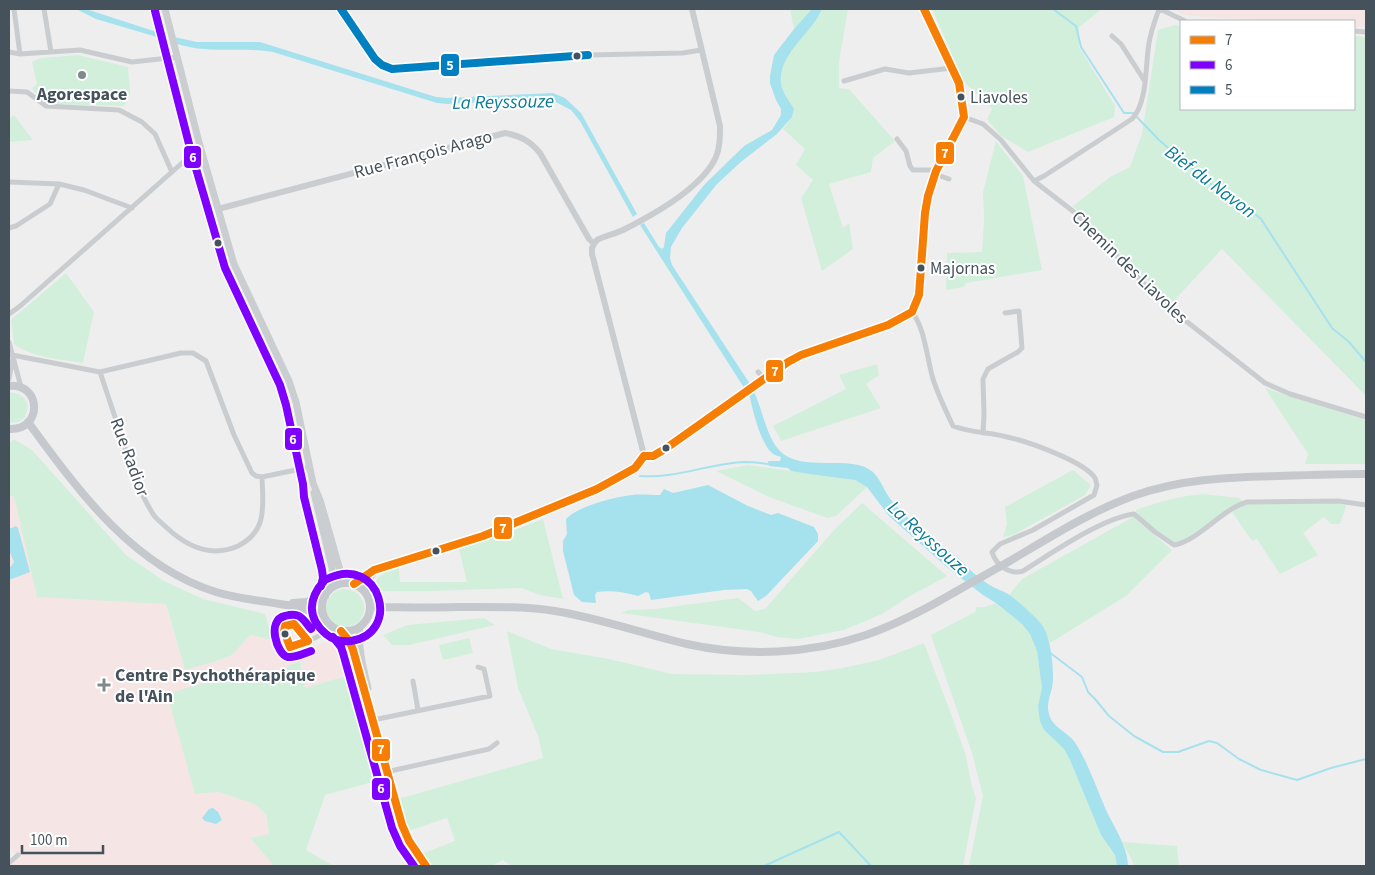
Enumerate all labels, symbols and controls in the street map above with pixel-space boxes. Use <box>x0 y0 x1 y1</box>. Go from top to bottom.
legend <box>1180 20 1355 110</box>
text: 7 <box>1225 30 1232 51</box>
unlabelled marker <box>572 51 582 61</box>
line badge: 5 <box>440 53 460 77</box>
text: 6 <box>1225 55 1232 76</box>
text: 5 <box>446 56 454 76</box>
marker: Agorespace <box>76 69 88 81</box>
text: 5 <box>1225 80 1232 101</box>
place label: Agorespace <box>36 82 127 107</box>
place label: Liavoles <box>970 86 1028 110</box>
water label: La Reyssouze <box>452 88 554 117</box>
marker: Liavoles <box>956 92 966 102</box>
street label: Rue François Arago <box>351 124 495 185</box>
water label: Bief du Navon <box>1159 139 1261 225</box>
line badge: 7 <box>935 141 955 165</box>
text: 7 <box>941 144 949 164</box>
line badge: 6 <box>183 145 202 169</box>
text: 6 <box>189 148 197 168</box>
street label: Chemin des Liavoles <box>1066 205 1193 330</box>
unlabelled marker <box>213 238 223 248</box>
place label: Majornas <box>930 257 995 281</box>
marker: Majornas <box>916 263 926 273</box>
line badge: 7 <box>765 359 784 383</box>
text: 7 <box>771 362 779 382</box>
street label: Rue Radior <box>104 414 156 501</box>
line badge: 6 <box>284 427 303 451</box>
text: 6 <box>289 430 297 450</box>
unlabelled marker <box>661 443 671 453</box>
water label: La Reyssouze <box>881 495 975 583</box>
line badge: 7 <box>493 516 513 540</box>
text: 7 <box>499 519 507 539</box>
unlabelled marker <box>431 546 441 556</box>
unlabelled marker <box>280 629 290 639</box>
place label: Centre Psychothérapique de l'Ain <box>115 663 316 709</box>
marker: Centre Psychothérapique de l'Ain <box>97 678 111 692</box>
line badge: 7 <box>371 738 391 762</box>
text: 7 <box>377 740 385 760</box>
line badge: 6 <box>371 777 391 801</box>
text: 6 <box>377 779 385 799</box>
scale bar <box>22 822 104 854</box>
text: 100 m <box>30 830 68 851</box>

